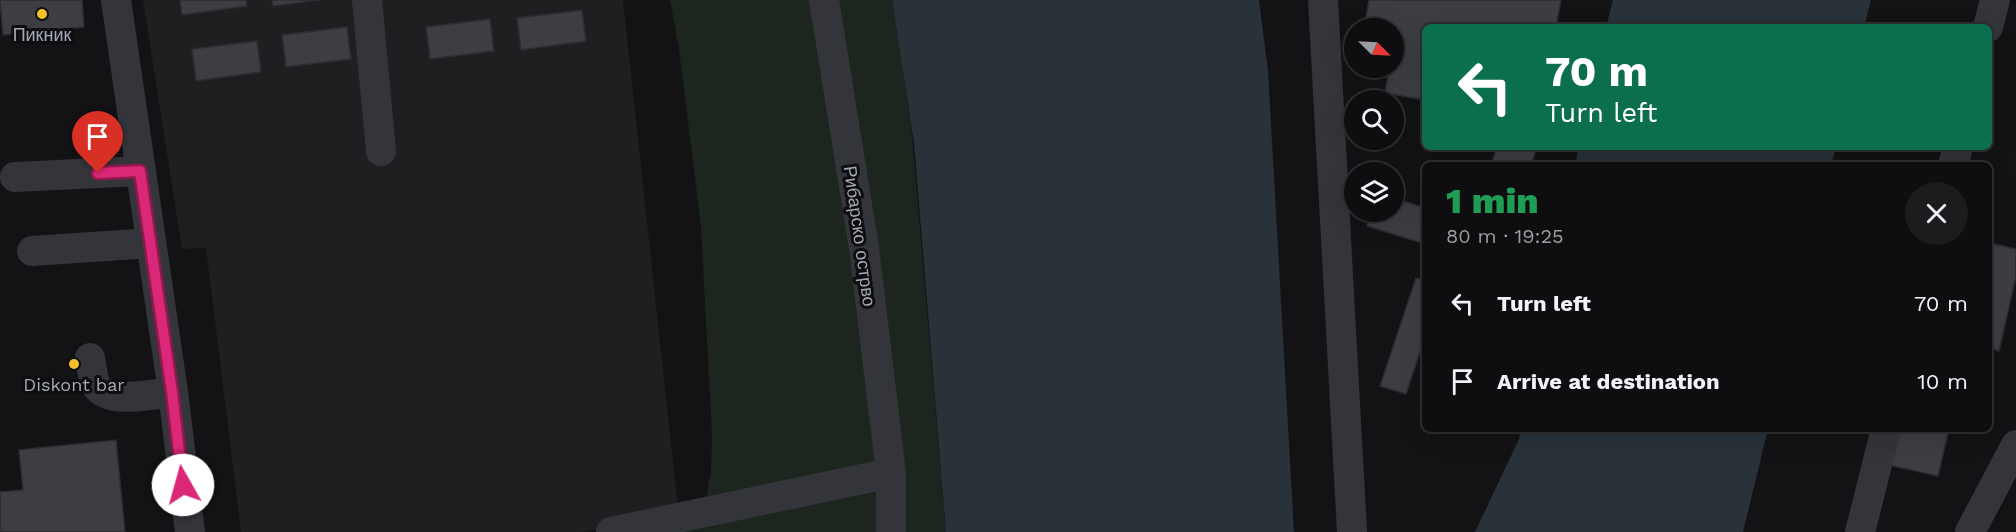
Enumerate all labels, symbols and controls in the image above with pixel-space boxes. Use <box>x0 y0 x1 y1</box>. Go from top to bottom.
marker: Пикник <box>35 7 49 21</box>
north arrow <box>1344 18 1404 78</box>
map controls <box>1344 18 1404 222</box>
place label: Пикник <box>13 24 71 45</box>
text: 70 m <box>1545 47 1648 96</box>
icon: left <box>1446 48 1524 126</box>
button: search <box>1344 90 1404 150</box>
text: Turn left <box>1545 97 1657 129</box>
pin <box>72 111 123 173</box>
icon: arrive <box>81 120 114 153</box>
button: layers <box>1344 162 1404 222</box>
street label: Рибарско острво <box>840 164 880 308</box>
text: 1 min <box>1446 180 1539 222</box>
button: close <box>1905 182 1968 245</box>
text: 80 m · 19:25 <box>1446 224 1564 248</box>
icon: left <box>1446 287 1479 320</box>
text: Turn left <box>1497 291 1591 316</box>
text: 70 m <box>1914 291 1968 316</box>
marker: Diskont bar <box>67 357 81 371</box>
icon: arrive <box>1446 365 1479 398</box>
text: Arrive at destination <box>1497 369 1720 394</box>
text: 10 m <box>1917 369 1968 394</box>
place label: Diskont bar <box>23 374 125 395</box>
position arrow <box>151 453 215 517</box>

